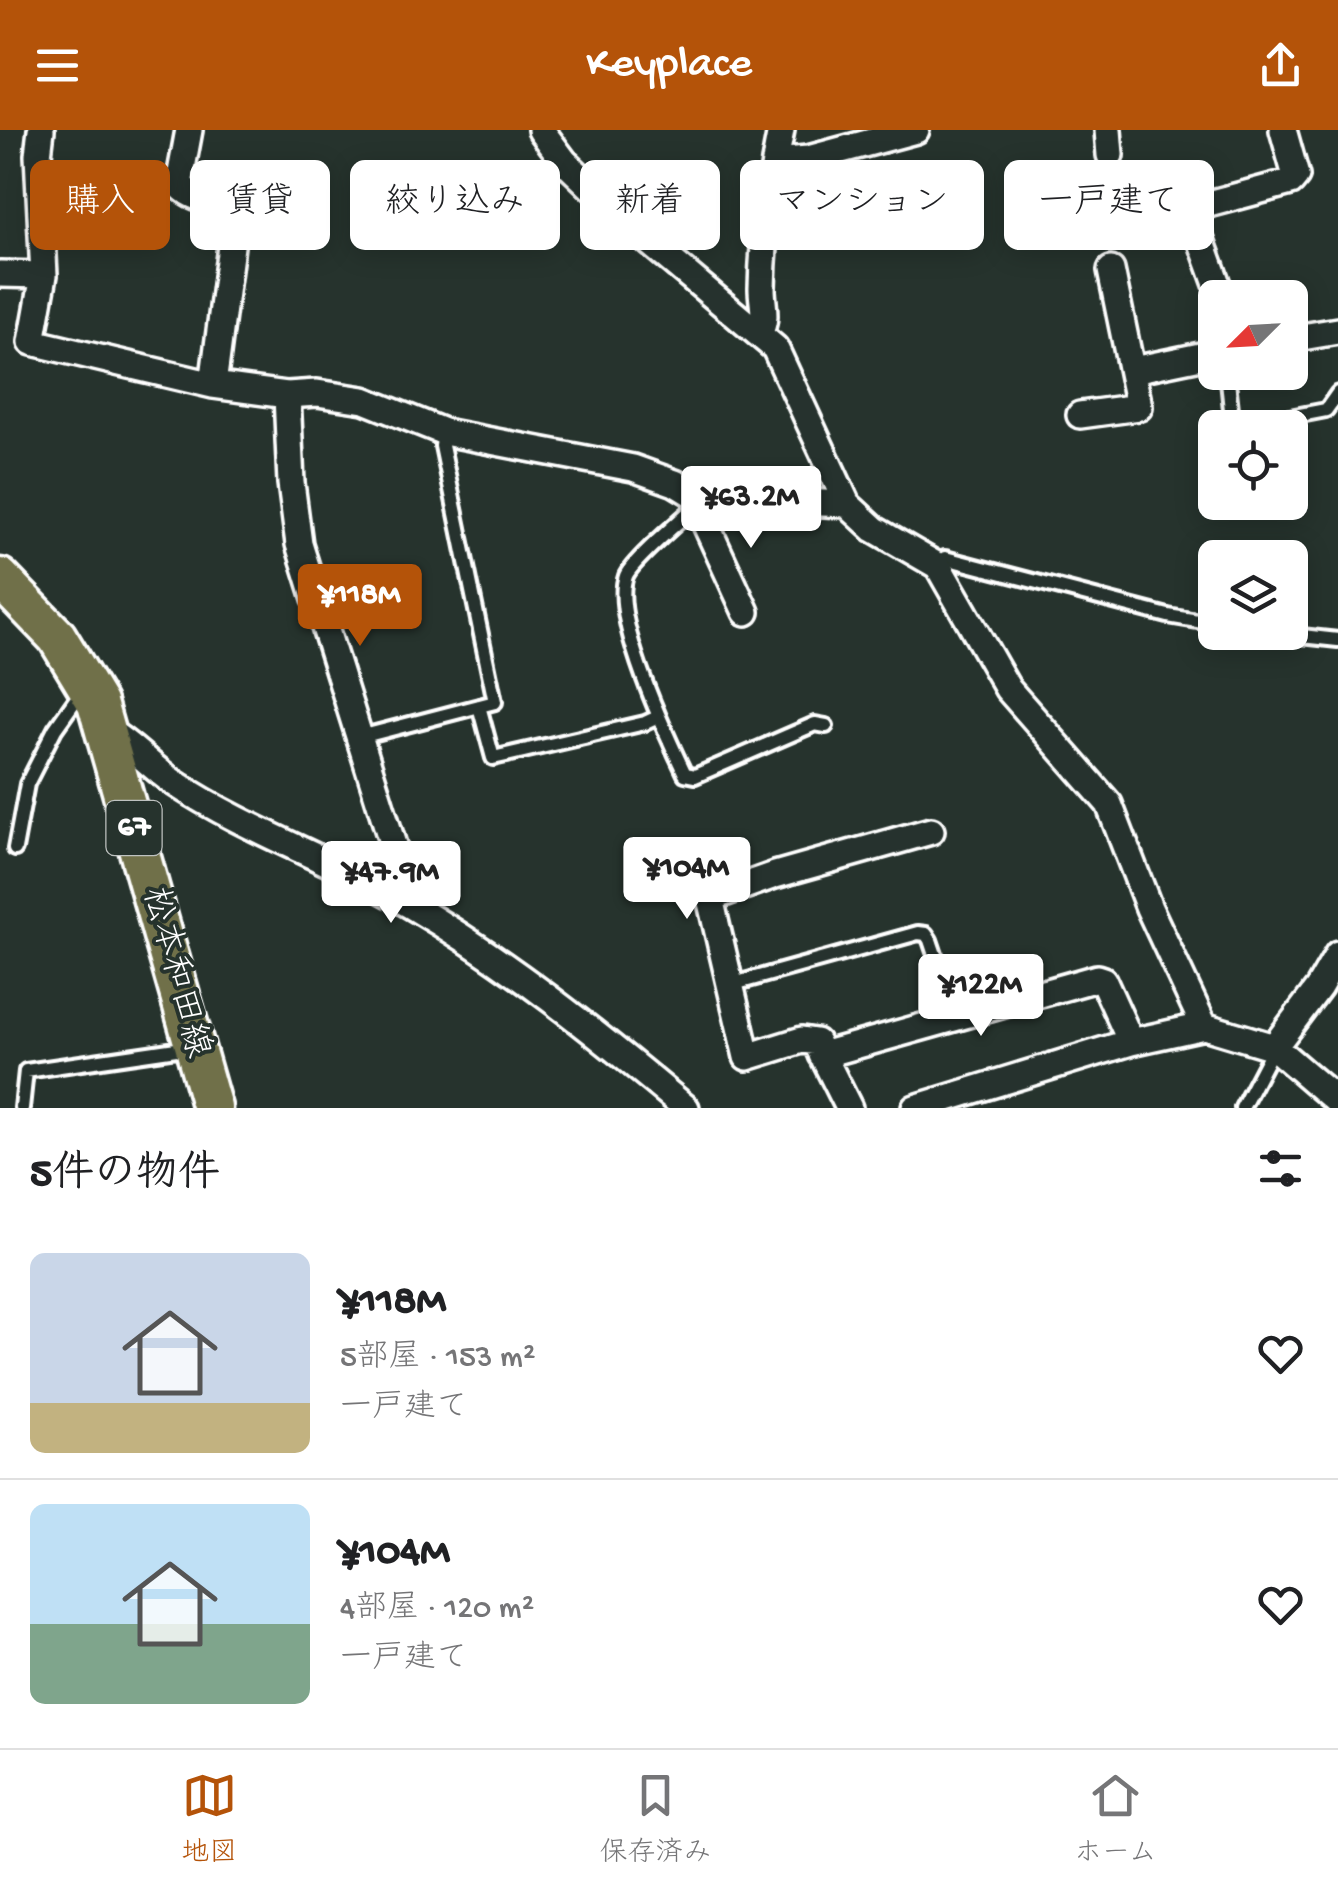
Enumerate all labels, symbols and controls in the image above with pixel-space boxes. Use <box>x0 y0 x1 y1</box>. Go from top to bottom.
icon: menu <box>30 38 85 93</box>
icon: share <box>1253 38 1308 93</box>
text: Keyplace <box>586 39 752 92</box>
chip: 購入 <box>30 160 170 250</box>
chip: 賃貸 <box>190 160 330 250</box>
chip: 絞り込み <box>350 160 560 250</box>
chip: 新着 <box>580 160 720 250</box>
chip: マンション <box>740 160 984 250</box>
chip: 一戸建て <box>1004 160 1214 250</box>
north arrow <box>1198 280 1308 390</box>
map controls <box>1198 280 1308 650</box>
button: locate <box>1198 410 1308 520</box>
pin: ¥63.2M <box>670 466 832 551</box>
text: ¥63.2M <box>703 479 799 517</box>
button: layers <box>1198 540 1308 650</box>
pin: ¥118M <box>290 564 430 649</box>
text: ¥118M <box>320 577 400 615</box>
road number: 67 <box>106 801 162 855</box>
pin: ¥104M <box>617 837 757 922</box>
pin: ¥47.9M <box>310 841 472 926</box>
text: ¥104M <box>645 850 729 888</box>
text: ¥47.9M <box>344 854 438 892</box>
street label: 松本和田線 <box>132 883 218 1063</box>
pin: ¥122M <box>911 954 1051 1039</box>
text: ¥122M <box>940 967 1022 1005</box>
icon: filters <box>1253 1141 1308 1196</box>
text: 5件の物件 <box>30 1152 220 1201</box>
text: ¥118M <box>340 1279 446 1328</box>
icon: home <box>110 1293 230 1413</box>
icon: heart <box>1253 1326 1308 1381</box>
text: 5部屋 · 153 m² <box>340 1340 535 1378</box>
text: 一戸建て <box>340 1390 468 1428</box>
text: ¥104M <box>340 1530 449 1579</box>
icon: home <box>110 1544 230 1664</box>
icon: heart <box>1253 1577 1308 1632</box>
text: 4部屋 · 120 m² <box>340 1591 534 1629</box>
text: 一戸建て <box>340 1641 468 1679</box>
tab: 地図 <box>181 1768 237 1871</box>
tab: 保存済み <box>600 1768 712 1871</box>
tab: ホーム <box>1074 1768 1157 1871</box>

